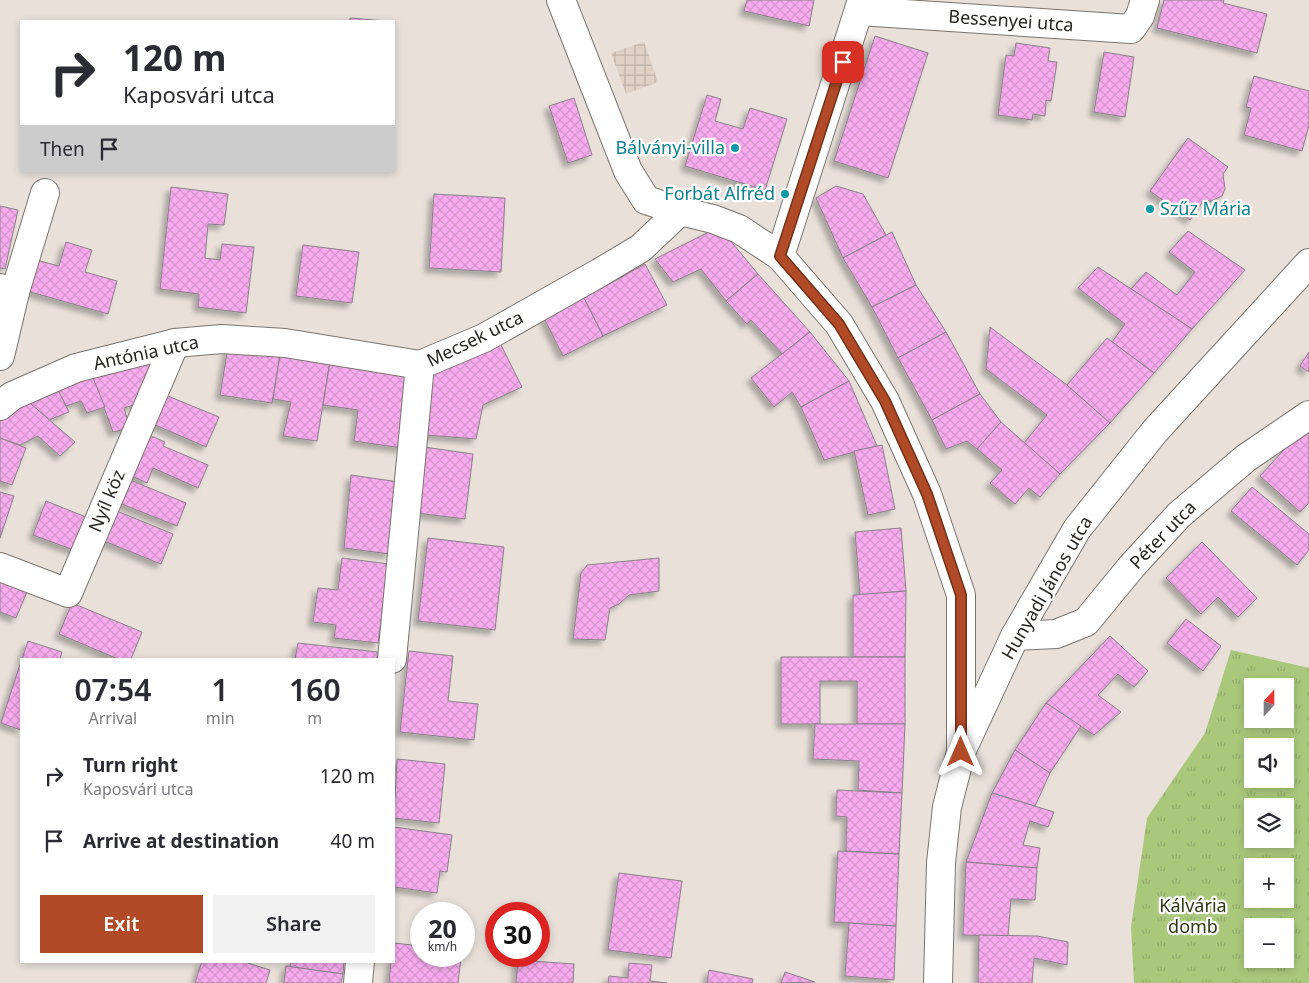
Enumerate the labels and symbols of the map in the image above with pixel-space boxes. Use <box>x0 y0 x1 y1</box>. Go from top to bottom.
street label: Bessenyei utca <box>948 4 1074 36</box>
pin <box>822 41 864 83</box>
place label: Bálványi-villa <box>615 135 725 159</box>
marker: Bálványi-villa <box>729 142 741 154</box>
place label: Forbát Alfréd <box>664 181 775 205</box>
marker: Forbát Alfréd <box>779 188 791 200</box>
place label: Szűz Mária <box>1160 196 1251 220</box>
marker: Szűz Mária <box>1144 203 1156 215</box>
street label: Mecsek utca <box>422 304 527 372</box>
street label: Antónia utca <box>91 329 201 375</box>
street label: Nyíl köz <box>82 466 130 536</box>
street label: Péter utca <box>1124 495 1201 574</box>
street label: Hunyadi János utca <box>995 511 1097 664</box>
north arrow <box>1244 678 1294 728</box>
position arrow <box>934 725 986 777</box>
park label: Kálvária domb <box>1159 893 1227 938</box>
speed limit sign: 30 <box>485 902 550 967</box>

